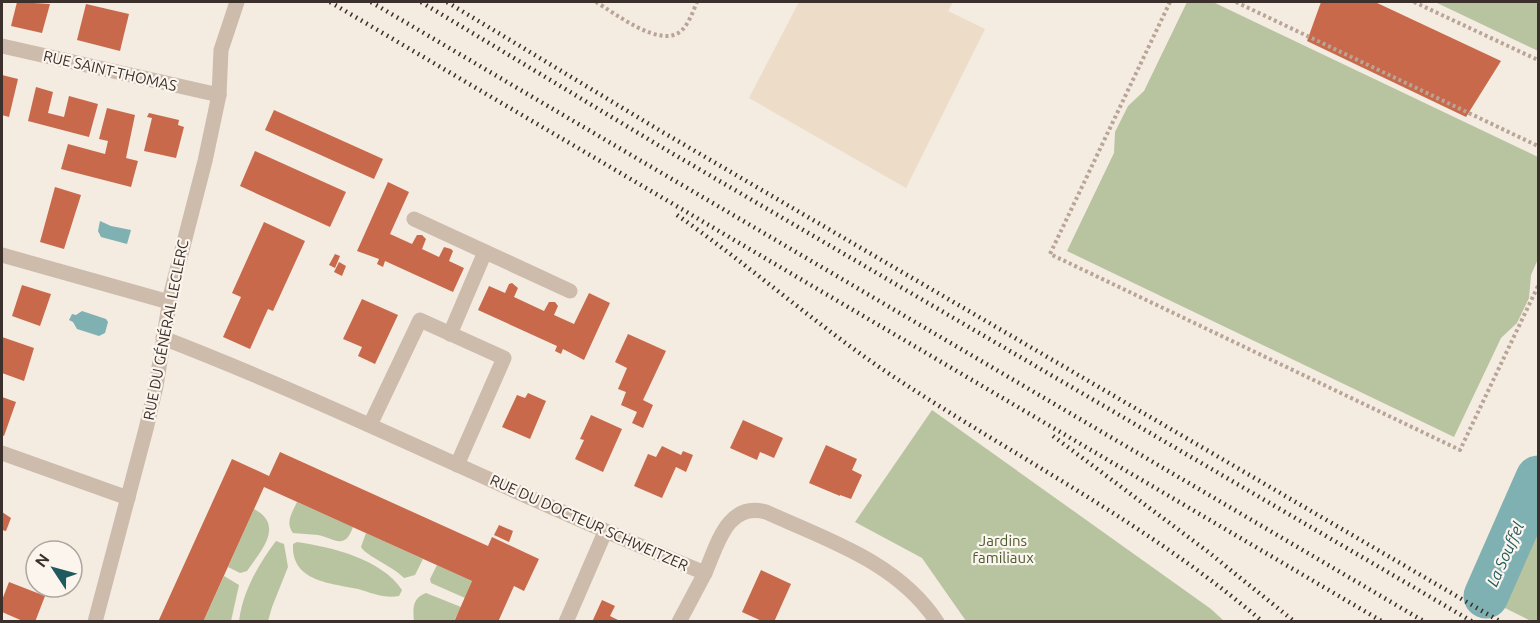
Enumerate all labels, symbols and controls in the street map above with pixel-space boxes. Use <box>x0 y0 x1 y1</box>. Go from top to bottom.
street label: RUE SAINT-THOMAS <box>42 47 179 94</box>
street label: RUE DU GÉNÉRAL LECLERC <box>140 238 191 421</box>
street label: RUE DU DOCTEUR SCHWEITZER <box>487 471 691 574</box>
water label: La Souffel <box>1483 518 1528 589</box>
park label: Jardins familiaux <box>972 532 1034 566</box>
north arrow <box>24 539 84 599</box>
text: N <box>31 550 53 570</box>

